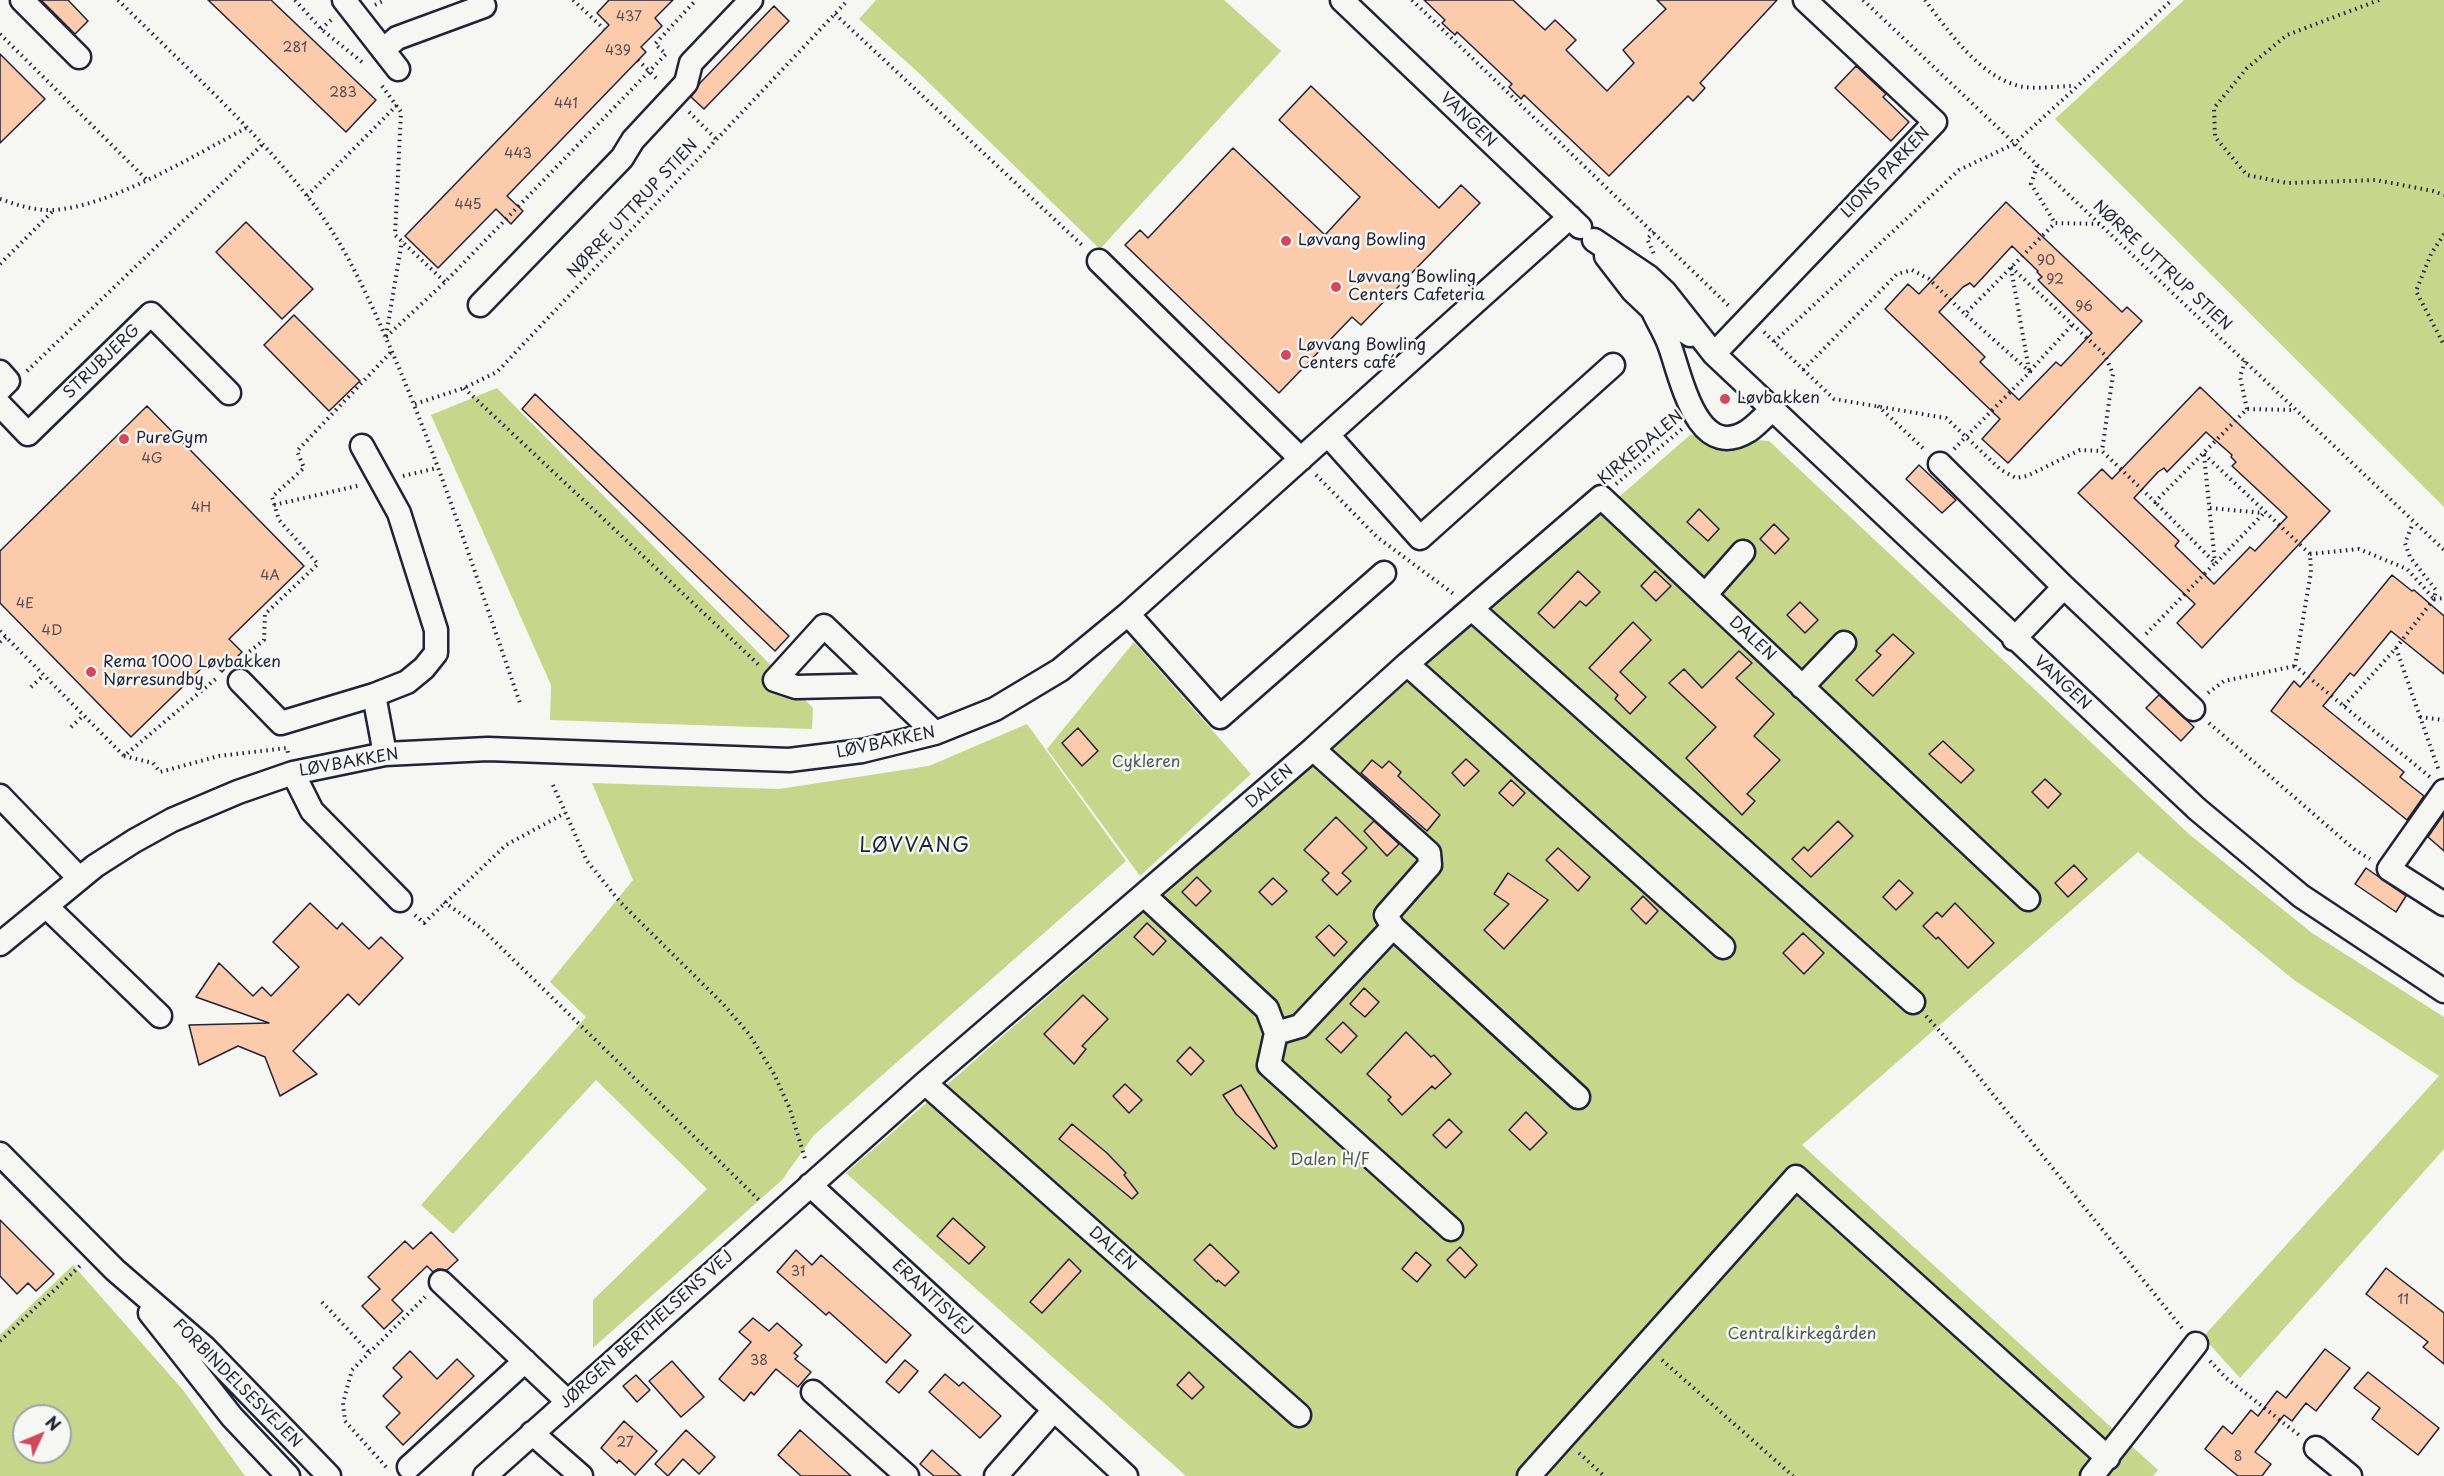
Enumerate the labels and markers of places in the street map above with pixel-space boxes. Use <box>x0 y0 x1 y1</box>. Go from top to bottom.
place label: Løvvang Bowling <box>1298 231 1426 251</box>
marker: Løvvang Bowling <box>1279 234 1293 248</box>
place label: Løvvang Bowling Centers Cafeteria <box>1348 268 1485 306</box>
marker: Løvvang Bowling Centers Cafeteria <box>1329 280 1343 294</box>
place label: Løvvang Bowling Centers café <box>1298 336 1426 374</box>
marker: Løvvang Bowling Centers café <box>1279 348 1293 362</box>
place label: Løvbakken <box>1737 389 1820 409</box>
marker: Løvbakken <box>1718 392 1732 406</box>
place label: PureGym <box>136 429 208 449</box>
marker: PureGym <box>117 432 131 446</box>
place label: Rema 1000 Løvbakken Nørresundby <box>103 653 281 691</box>
marker: Rema 1000 Løvbakken Nørresundby <box>84 665 98 679</box>

